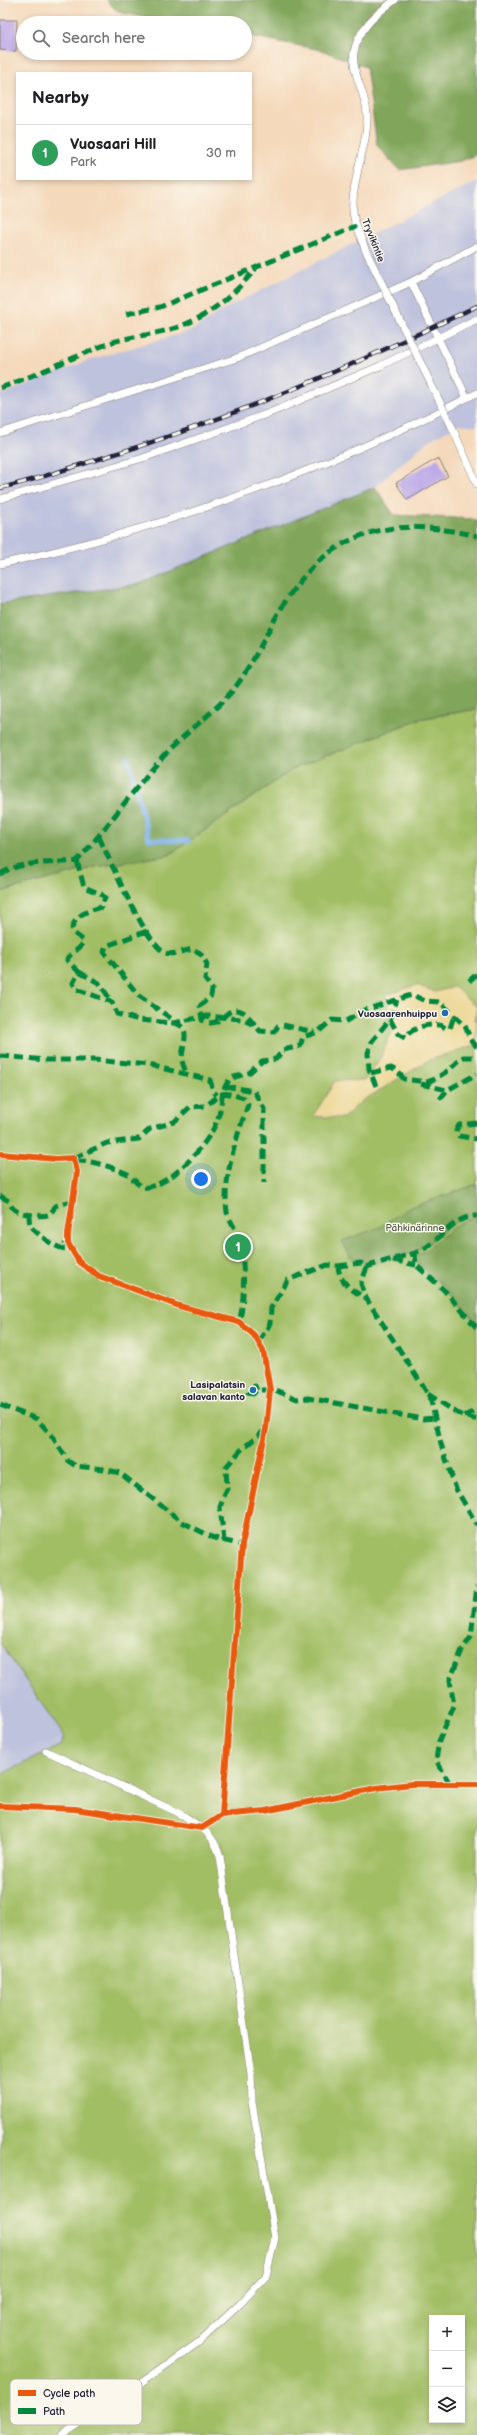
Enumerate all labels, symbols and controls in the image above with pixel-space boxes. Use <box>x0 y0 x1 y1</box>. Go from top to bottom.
search box <box>16 16 252 60</box>
icon: search <box>30 27 52 49</box>
text: Search here <box>62 29 145 48</box>
text: Nearby <box>32 88 89 108</box>
text: Vuosaari Hill <box>70 135 156 154</box>
text: 1 <box>42 145 48 161</box>
text: 30 m <box>206 145 236 161</box>
text: Park <box>70 154 96 170</box>
street label: Tryvikintie <box>359 217 387 264</box>
place label: Vuosaarenhuippu <box>358 1008 437 1020</box>
marker: Vuosaarenhuippu <box>440 1008 450 1018</box>
your location <box>191 1169 211 1189</box>
park label: Pähkinärinne <box>386 1222 444 1234</box>
pin: 1 <box>225 1232 251 1262</box>
place label: Lasipalatsin salavan kanto <box>182 1379 245 1403</box>
marker: Lasipalatsin salavan kanto <box>248 1385 258 1395</box>
map controls <box>429 2315 465 2423</box>
button: + <box>429 2315 465 2351</box>
button: − <box>429 2351 465 2387</box>
legend <box>10 2379 142 2425</box>
text: Cycle path <box>43 2387 95 2400</box>
button: layers <box>429 2387 465 2423</box>
text: Path <box>43 2405 65 2418</box>

